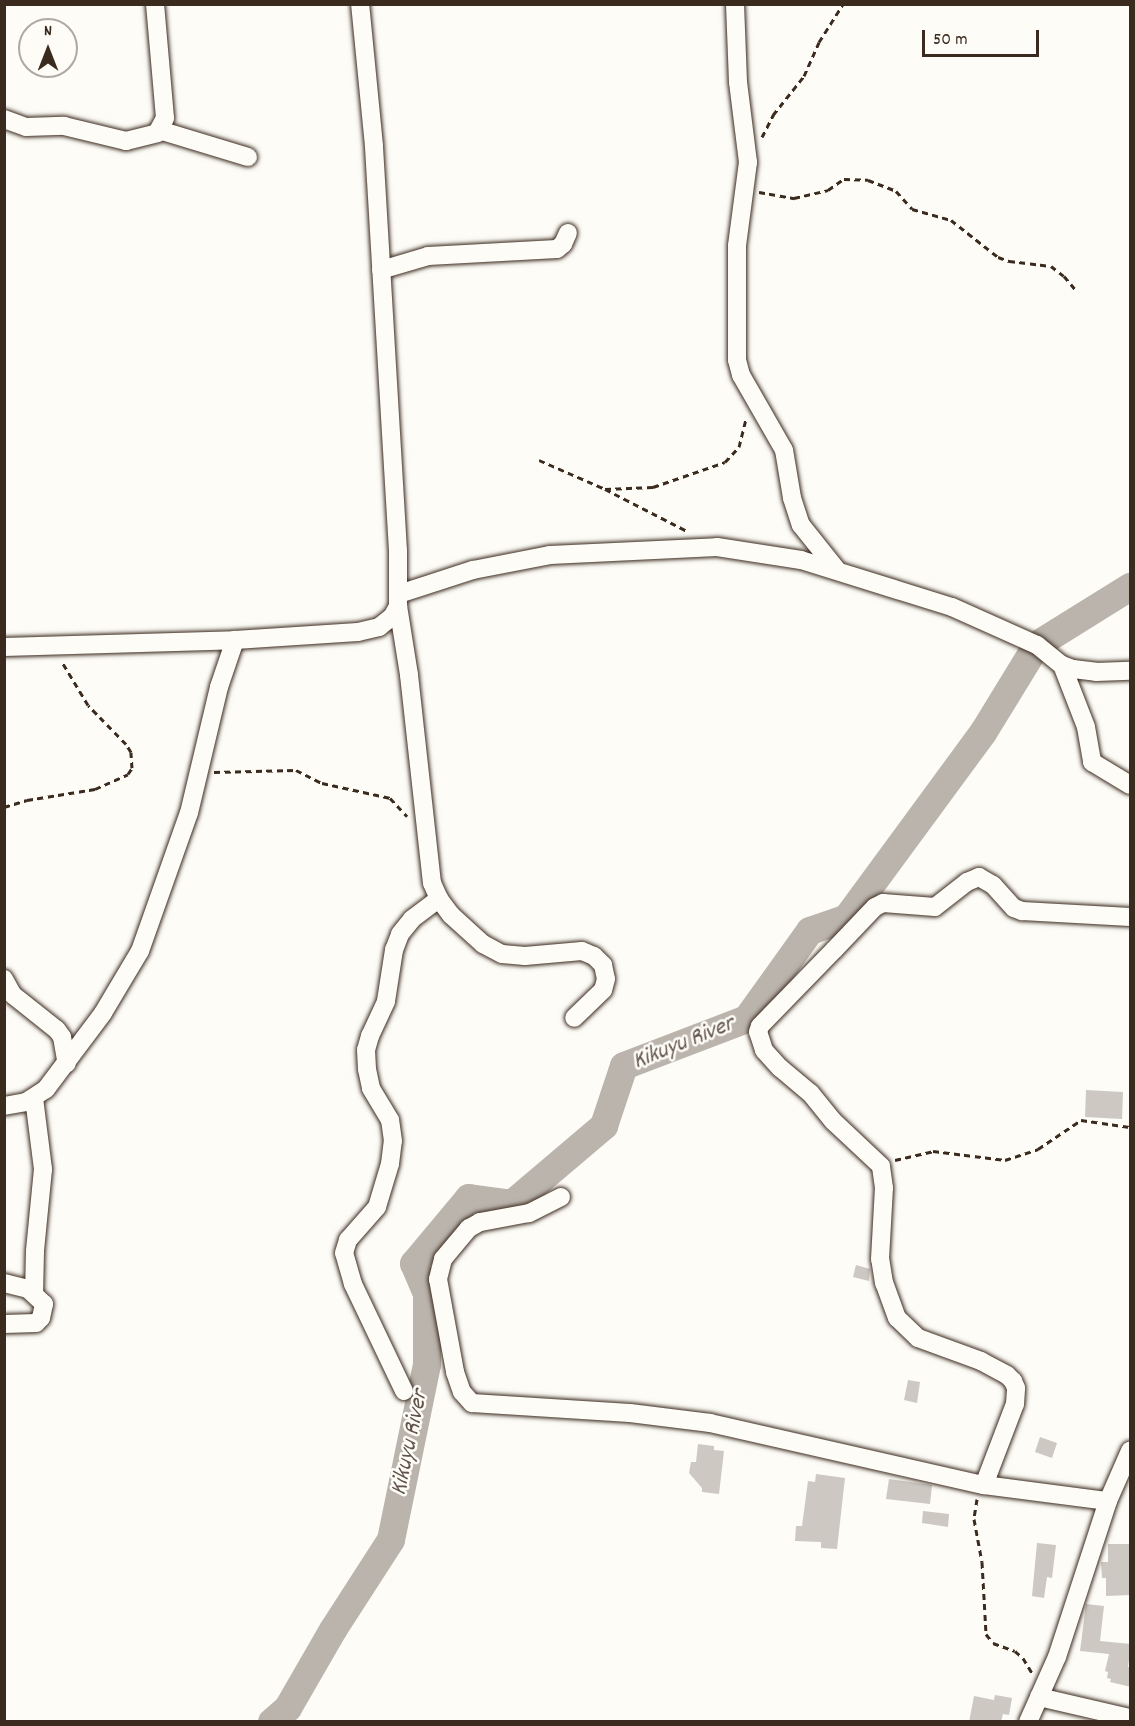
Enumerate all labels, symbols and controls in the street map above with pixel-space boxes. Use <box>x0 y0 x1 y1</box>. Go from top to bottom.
north arrow <box>18 18 78 78</box>
scale bar <box>925 18 1042 56</box>
text: N <box>44 20 52 43</box>
text: 50 m <box>933 28 968 53</box>
water label: Kikuyu River <box>629 1011 739 1077</box>
water label: Kikuyu River <box>386 1388 436 1498</box>

